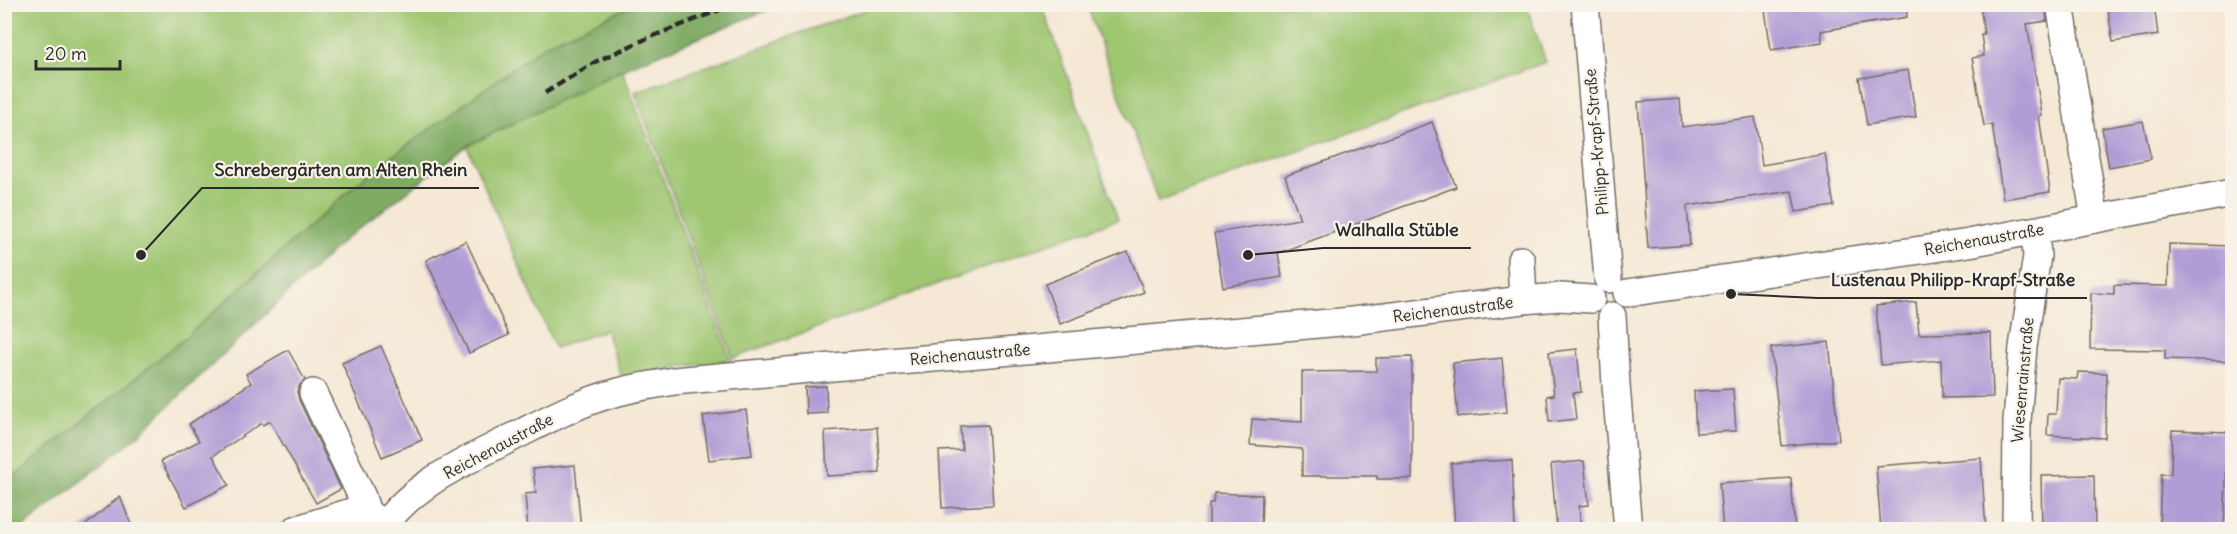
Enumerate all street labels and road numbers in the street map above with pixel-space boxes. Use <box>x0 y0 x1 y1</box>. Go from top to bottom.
street label: Philipp-Krapf-Straße <box>1580 68 1612 216</box>
street label: Reichenaustraße <box>1923 219 2045 259</box>
street label: Reichenaustraße <box>1392 292 1514 326</box>
street label: Wiesenrainstraße <box>2007 316 2037 444</box>
street label: Reichenaustraße <box>909 339 1031 369</box>
street label: Reichenaustraße <box>440 409 556 483</box>

